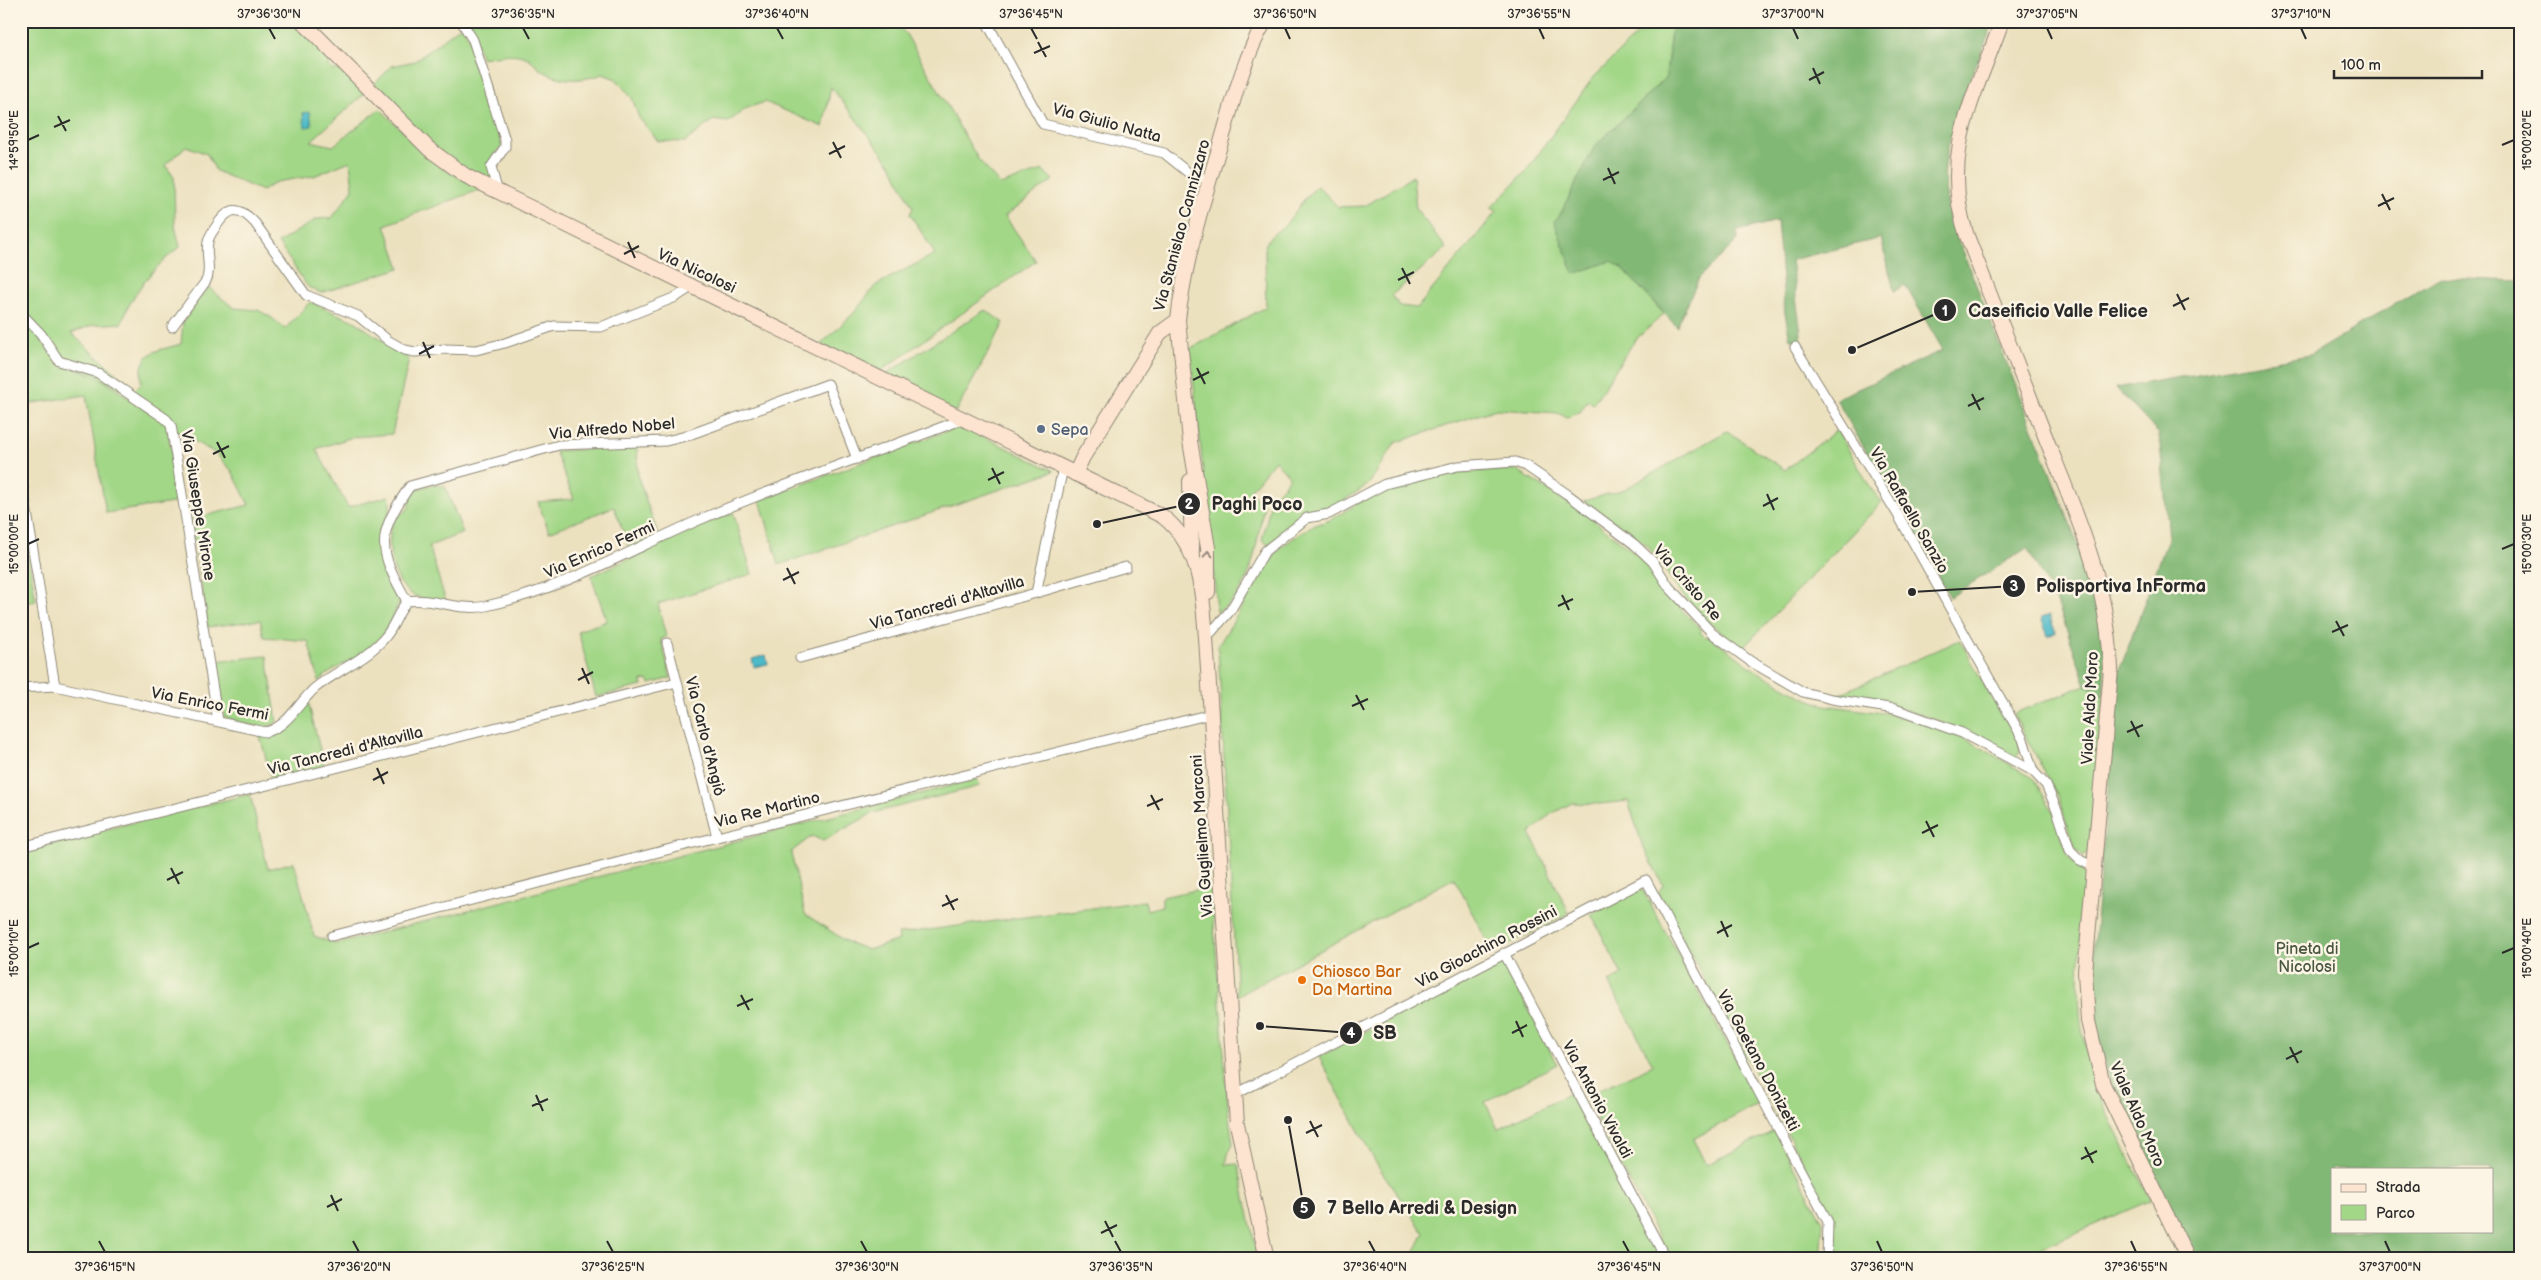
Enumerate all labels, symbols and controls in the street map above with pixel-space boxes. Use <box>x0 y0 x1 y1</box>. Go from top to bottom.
text: 37°36'30"N <box>237 7 301 22</box>
text: 37°36'35"N <box>491 7 555 22</box>
text: 37°36'40"N <box>745 7 809 22</box>
text: 37°36'45"N <box>999 7 1063 22</box>
text: 37°36'50"N <box>1253 7 1317 22</box>
text: 37°36'55"N <box>1507 7 1571 22</box>
text: 37°37'00"N <box>1762 7 1824 22</box>
text: 37°37'05"N <box>2016 7 2078 22</box>
text: 37°37'10"N <box>2271 7 2331 22</box>
scale bar <box>2334 48 2481 80</box>
text: 100 m <box>2341 56 2381 75</box>
street label: Via Giulio Natta <box>1050 100 1163 147</box>
text: 14°59'50"E <box>7 110 22 170</box>
text: 15°00'20"E <box>2520 110 2535 170</box>
street label: Via Stanislao Cannizzaro <box>1150 137 1215 314</box>
street label: Via Nicolosi <box>654 245 739 298</box>
callout: Caseificio Valle Felice <box>1932 294 2158 327</box>
text: Caseificio Valle Felice <box>1968 301 2148 322</box>
text: 1 <box>1942 302 1948 321</box>
street label: Via Alfredo Nobel <box>549 415 676 444</box>
place label: Sepa <box>1051 421 1089 440</box>
marker: Sepa <box>1035 423 1047 435</box>
street label: Via Giuseppe Mirone <box>176 429 219 582</box>
street label: Via Raffaello Sanzio <box>1865 444 1953 577</box>
callout: Paghi Poco <box>1177 487 1313 520</box>
text: Paghi Poco <box>1212 494 1302 515</box>
text: 2 <box>1185 495 1194 514</box>
text: 15°00'00"E <box>7 514 22 574</box>
text: 15°00'30"E <box>2520 514 2535 574</box>
street label: Via Enrico Fermi <box>541 517 658 583</box>
street label: Via Cristo Re <box>1649 541 1725 625</box>
one-way arrow <box>1203 550 1213 558</box>
callout: Polisportiva InForma <box>2001 569 2216 602</box>
street label: Via Tancredi d'Altavilla <box>868 572 1027 635</box>
text: Polisportiva InForma <box>2036 576 2206 597</box>
text: 3 <box>2010 577 2019 596</box>
street label: Viale Aldo Moro <box>2078 651 2103 765</box>
street label: Via Carlo d'Angiò <box>681 675 729 798</box>
street label: Via Enrico Fermi <box>149 684 270 725</box>
street label: Via Tancredi d'Altavilla <box>266 723 425 780</box>
street label: Via Guglielmo Marconi <box>1187 754 1218 918</box>
street label: Via Re Martino <box>713 788 822 833</box>
street label: Via Gioachino Rossini <box>1413 902 1561 993</box>
text: 15°00'40"E <box>2520 918 2535 978</box>
text: 15°00'10"E <box>7 919 22 977</box>
park label: Pineta di Nicolosi <box>2275 940 2339 977</box>
place label: Chiosco Bar Da Martina <box>1312 963 1401 1000</box>
marker: Chiosco Bar Da Martina <box>1296 974 1308 986</box>
street label: Via Gaetano Donizetti <box>1712 987 1803 1135</box>
callout: SB <box>1338 1016 1407 1049</box>
text: SB <box>1373 1023 1397 1044</box>
text: 4 <box>1347 1024 1356 1043</box>
street label: Via Antonio Vivaldi <box>1558 1037 1636 1162</box>
street label: Viale Aldo Moro <box>2105 1059 2168 1170</box>
legend <box>2331 1168 2494 1232</box>
text: Strada <box>2376 1178 2420 1197</box>
callout: 7 Bello Arredi & Design <box>1292 1192 1527 1225</box>
text: 7 Bello Arredi & Design <box>1327 1198 1517 1219</box>
text: 5 <box>1300 1199 1309 1218</box>
text: Parco <box>2376 1204 2415 1223</box>
text: 37°36'15"N <box>74 1260 136 1275</box>
text: 37°36'20"N <box>327 1260 391 1275</box>
text: 37°36'25"N <box>581 1260 645 1275</box>
text: 37°36'30"N <box>835 1260 899 1275</box>
text: 37°36'35"N <box>1089 1260 1153 1275</box>
text: 37°36'40"N <box>1343 1260 1407 1275</box>
text: 37°36'45"N <box>1597 1260 1661 1275</box>
text: 37°36'50"N <box>1850 1260 1914 1275</box>
text: 37°36'55"N <box>2104 1260 2168 1275</box>
text: 37°37'00"N <box>2359 1260 2421 1275</box>

